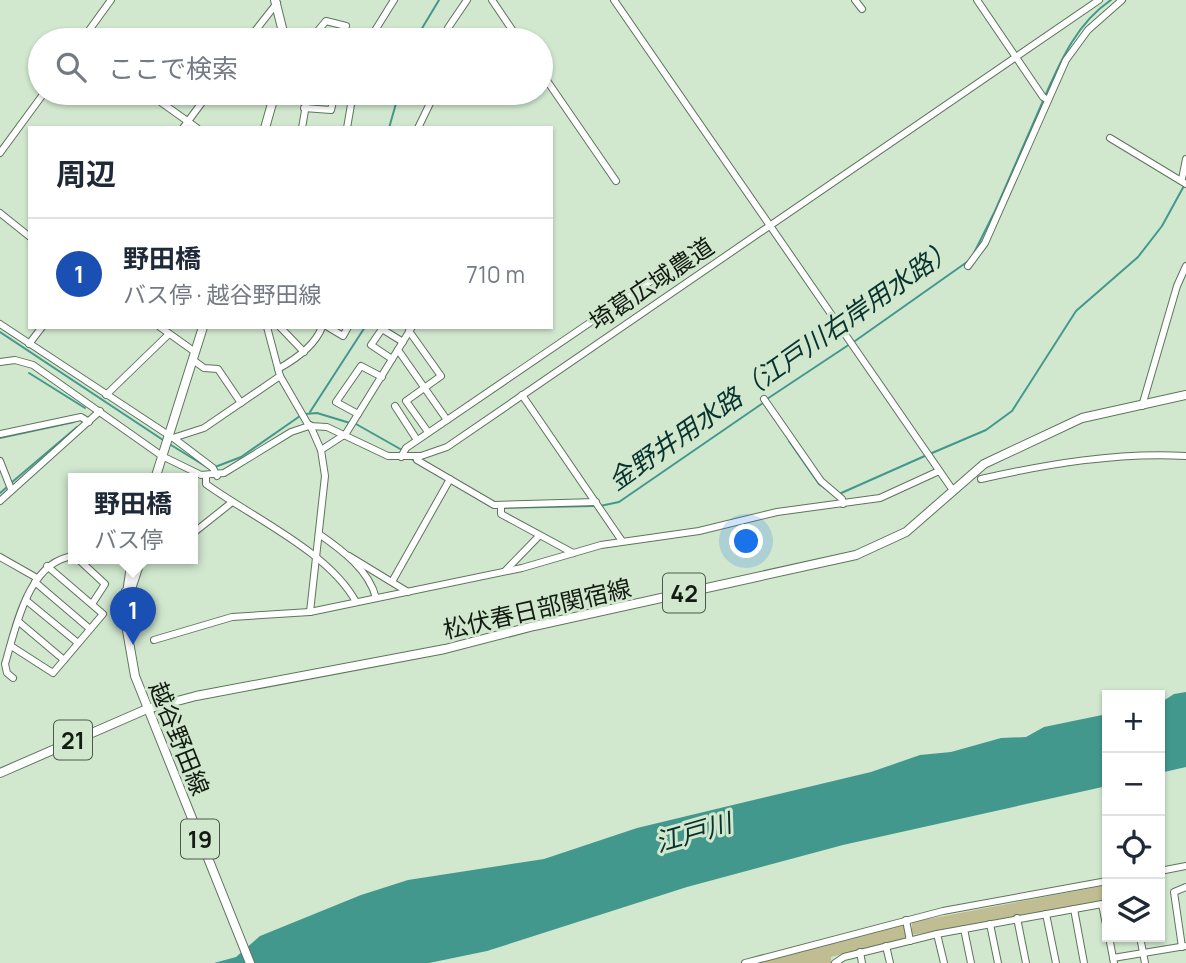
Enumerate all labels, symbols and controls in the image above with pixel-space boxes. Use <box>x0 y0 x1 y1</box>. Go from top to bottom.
search box <box>28 28 553 105</box>
icon: search <box>52 48 90 86</box>
text: ここで検索 <box>108 50 238 86</box>
text: 周辺 <box>56 153 116 194</box>
street label: 埼葛広域農道 <box>582 229 720 337</box>
water label: 金野井用水路（江戸川右岸用水路） <box>600 230 962 498</box>
text: 野田橋 <box>123 240 201 276</box>
text: 1 <box>74 258 84 290</box>
text: 710 m <box>466 258 525 290</box>
text: バス停 · 越谷野田線 <box>123 278 321 310</box>
popup <box>68 473 198 564</box>
text: 野田橋 <box>94 485 172 521</box>
text: バス停 <box>94 523 163 555</box>
your location <box>729 524 763 558</box>
street label: 松伏春日部関宿線 <box>440 570 634 646</box>
road number: 42 <box>663 573 705 612</box>
pin: 1 <box>110 587 156 645</box>
street label: 越谷野田線 <box>142 676 218 800</box>
map controls <box>1102 690 1165 942</box>
button: + <box>1102 690 1165 753</box>
road number: 21 <box>54 720 92 760</box>
button: − <box>1102 753 1165 816</box>
water label: 江戸川 <box>651 803 738 860</box>
button: locate <box>1102 816 1165 879</box>
road number: 19 <box>181 820 219 859</box>
button: layers <box>1102 879 1165 942</box>

